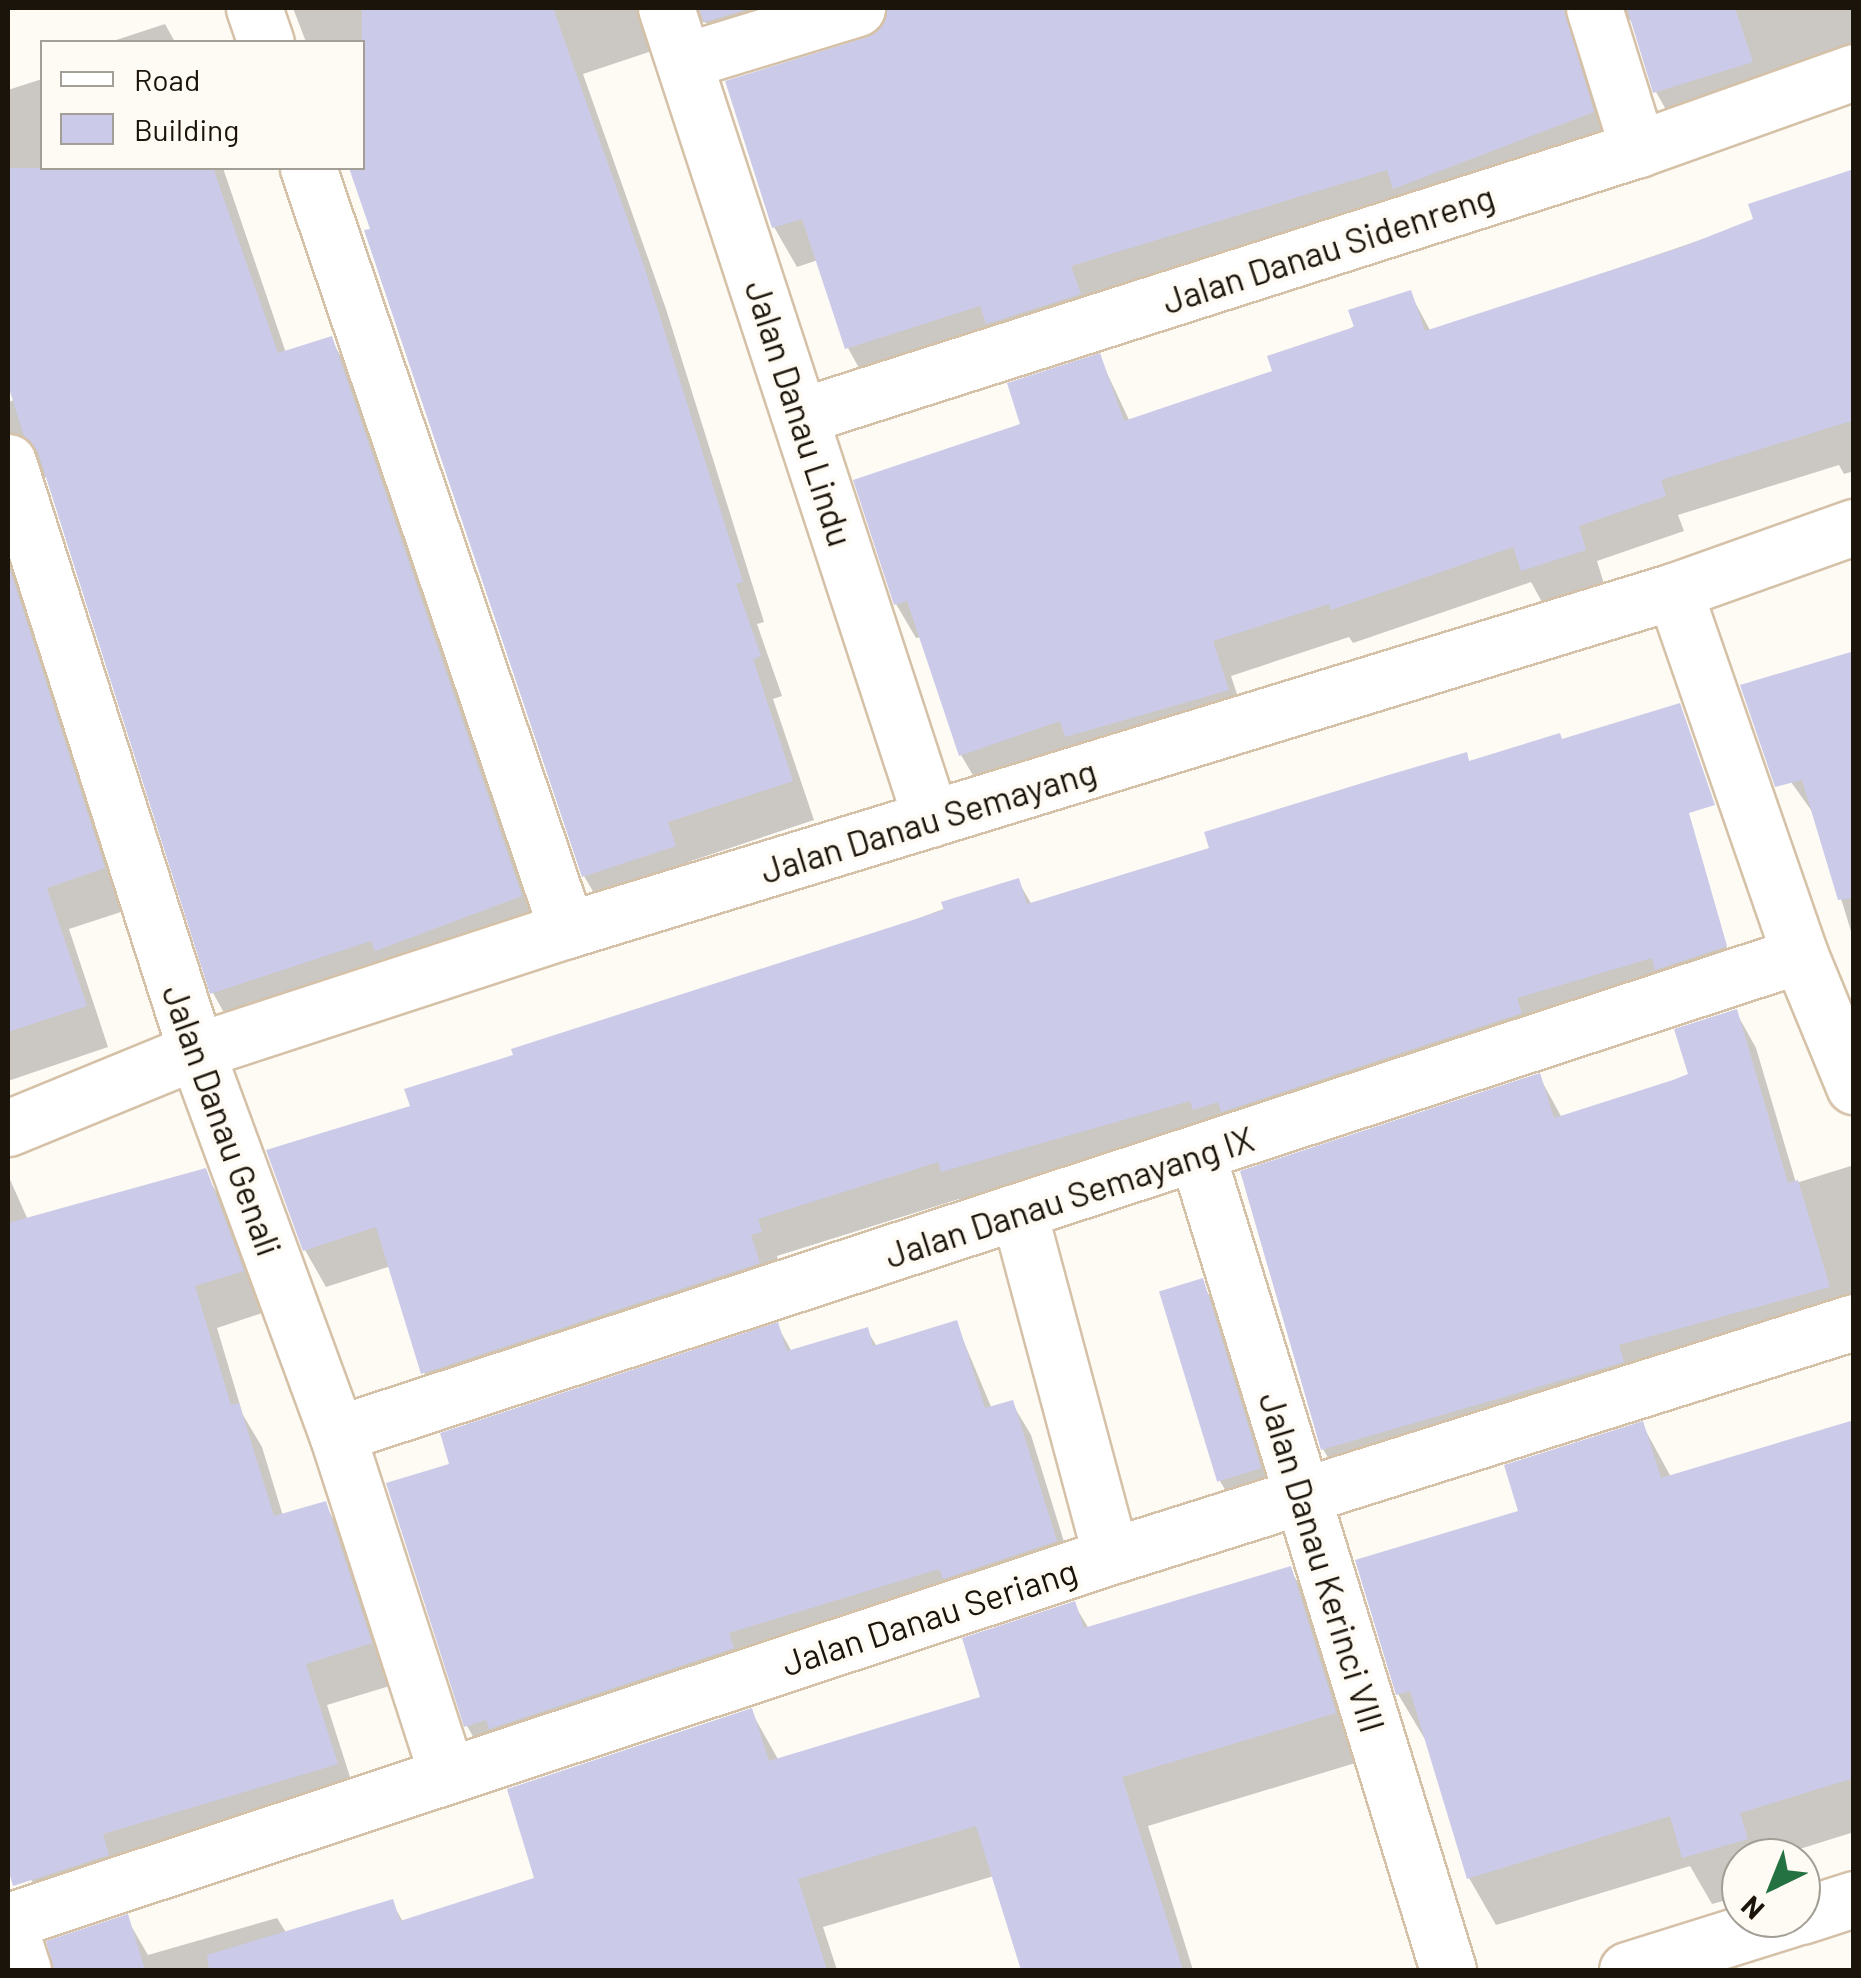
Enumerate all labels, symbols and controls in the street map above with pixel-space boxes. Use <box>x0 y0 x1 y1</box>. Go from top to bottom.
legend <box>40 40 365 170</box>
text: Road <box>134 61 200 97</box>
text: Building <box>134 111 239 147</box>
street label: Jalan Danau Sidenreng <box>1157 174 1499 322</box>
street label: Jalan Danau Lindu <box>737 275 863 551</box>
street label: Jalan Danau Semayang <box>755 749 1101 891</box>
street label: Jalan Danau Genali <box>154 979 292 1261</box>
street label: Jalan Danau Semayang IX <box>879 1116 1259 1276</box>
street label: Jalan Danau Kerinci VIII <box>1251 1387 1395 1737</box>
street label: Jalan Danau Seriang <box>776 1548 1082 1684</box>
north arrow <box>1721 1838 1821 1938</box>
text: N <box>1733 1890 1770 1927</box>

